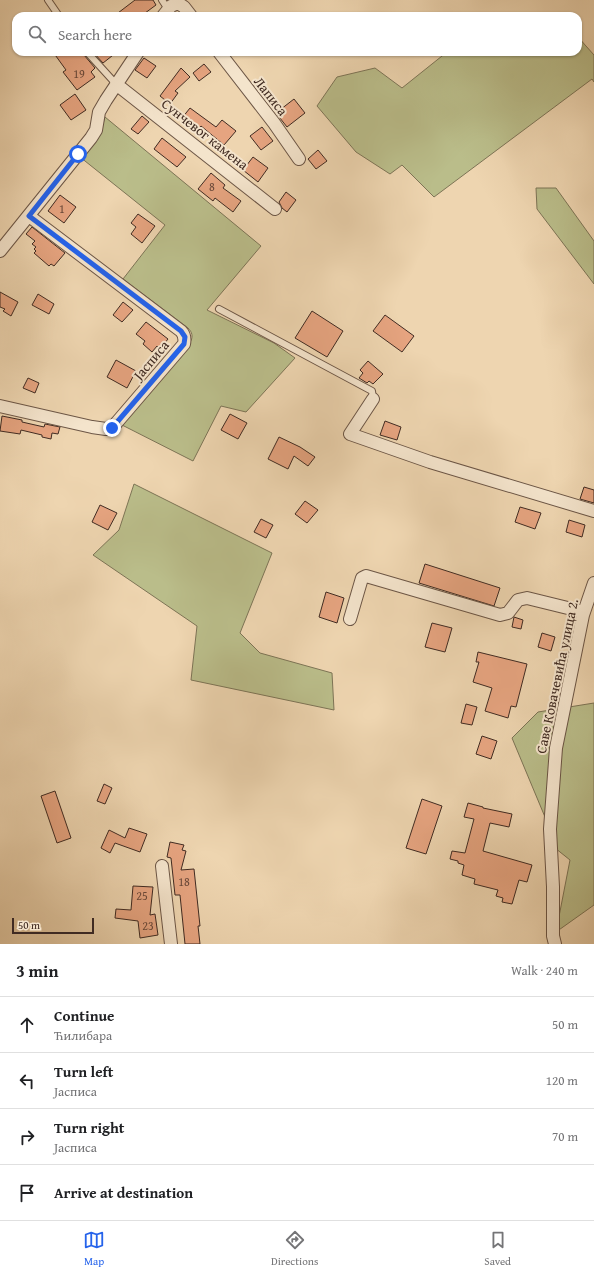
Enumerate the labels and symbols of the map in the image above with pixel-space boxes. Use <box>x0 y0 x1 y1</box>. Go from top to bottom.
house number: 19 <box>73 65 85 82</box>
street label: Лаписа <box>249 72 293 120</box>
street label: Сунчевог камена <box>157 94 253 174</box>
route start <box>69 145 87 163</box>
house number: 8 <box>209 178 215 195</box>
house number: 1 <box>59 200 65 217</box>
street label: Јасписа <box>127 336 174 386</box>
route end <box>103 419 121 437</box>
street label: Саве Ковачевића улица 2. <box>531 597 583 755</box>
house number: 18 <box>178 873 190 890</box>
house number: 25 <box>136 887 148 904</box>
scale bar <box>12 916 94 935</box>
house number: 23 <box>142 917 154 934</box>

